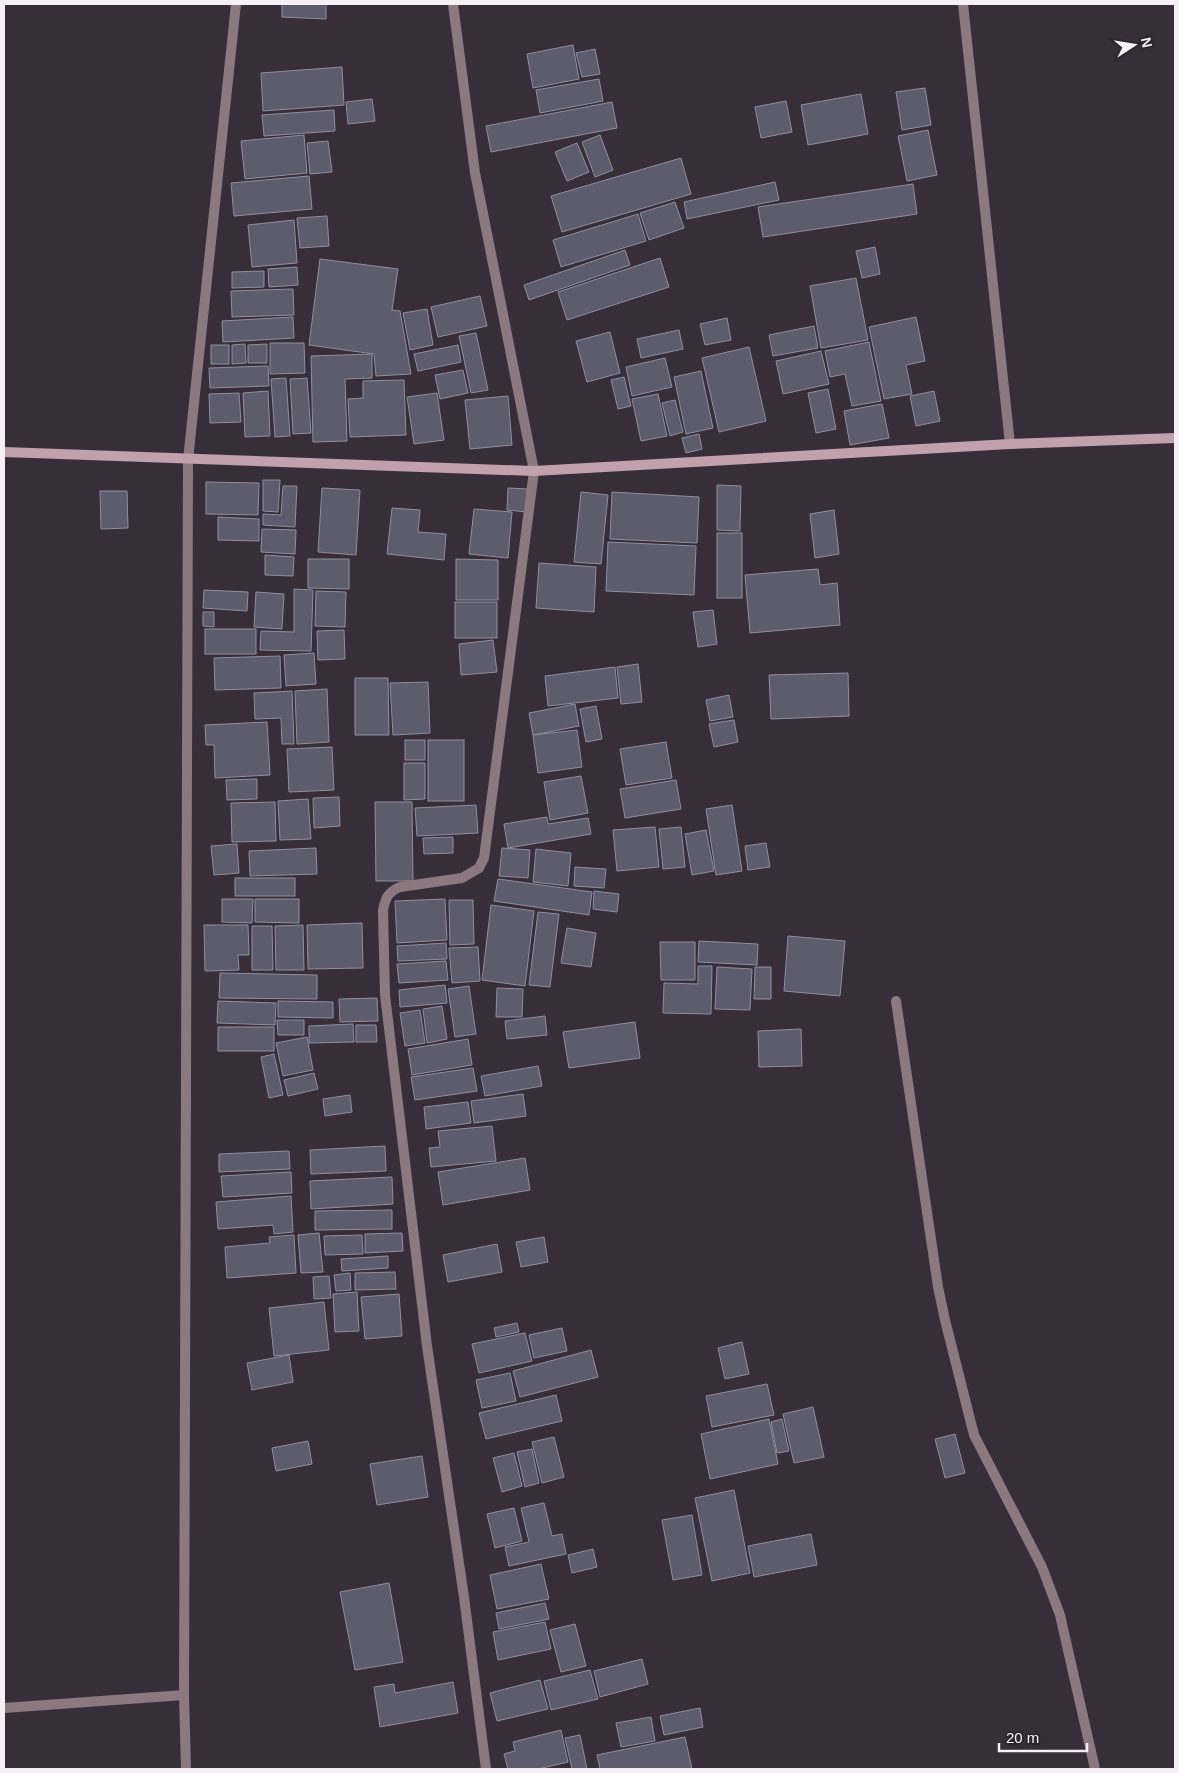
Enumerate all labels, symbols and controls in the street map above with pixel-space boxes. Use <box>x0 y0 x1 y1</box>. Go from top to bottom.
north arrow <box>1109 20 1159 70</box>
text: N <box>1138 36 1156 49</box>
scale bar <box>999 1720 1086 1752</box>
text: 20 m <box>1006 1729 1039 1746</box>

